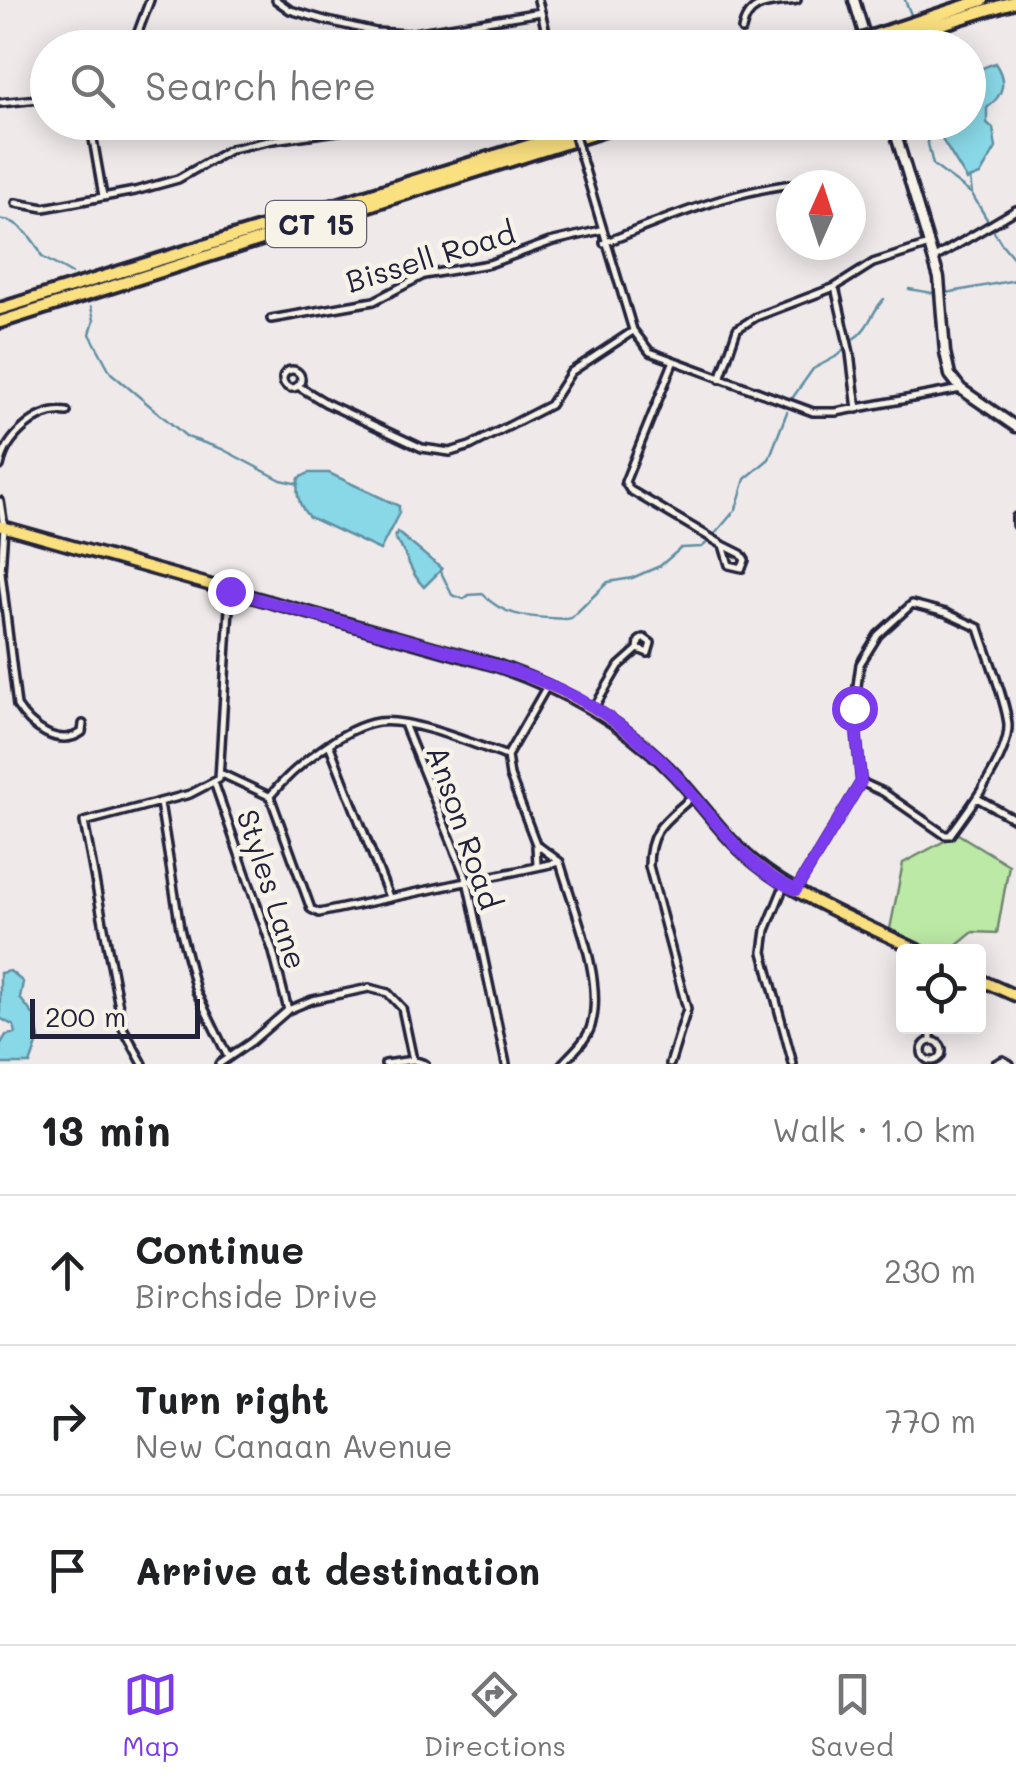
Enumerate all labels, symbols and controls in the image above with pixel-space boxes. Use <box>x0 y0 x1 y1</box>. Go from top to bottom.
search box <box>30 30 986 140</box>
icon: search <box>65 58 120 113</box>
text: Search here <box>145 60 376 110</box>
north arrow <box>776 170 866 260</box>
road number: CT 15 <box>266 201 366 247</box>
street label: Bissell Road <box>341 211 519 301</box>
route end <box>208 569 254 615</box>
route start <box>832 686 878 732</box>
street label: Anson Road <box>418 740 512 914</box>
street label: Styles Lane <box>228 804 318 974</box>
map controls <box>896 944 986 1034</box>
button: locate <box>896 944 986 1034</box>
scale bar <box>30 994 200 1038</box>
text: 200 m <box>45 998 126 1034</box>
text: 13 min <box>40 1102 171 1157</box>
text: Walk · 1.0 km <box>772 1108 976 1150</box>
text: Continue <box>135 1224 304 1274</box>
icon: ahead <box>40 1243 95 1298</box>
text: 230 m <box>884 1249 976 1291</box>
text: Birchside Drive <box>135 1274 378 1316</box>
text: Turn right <box>135 1374 329 1424</box>
icon: right <box>40 1393 95 1448</box>
text: 770 m <box>885 1399 976 1441</box>
text: New Canaan Avenue <box>135 1424 453 1466</box>
icon: arrive <box>40 1543 95 1598</box>
text: Arrive at destination <box>135 1545 540 1595</box>
tab: Map <box>122 1667 179 1763</box>
tab: Directions <box>424 1667 566 1763</box>
tab: Saved <box>811 1667 894 1763</box>

